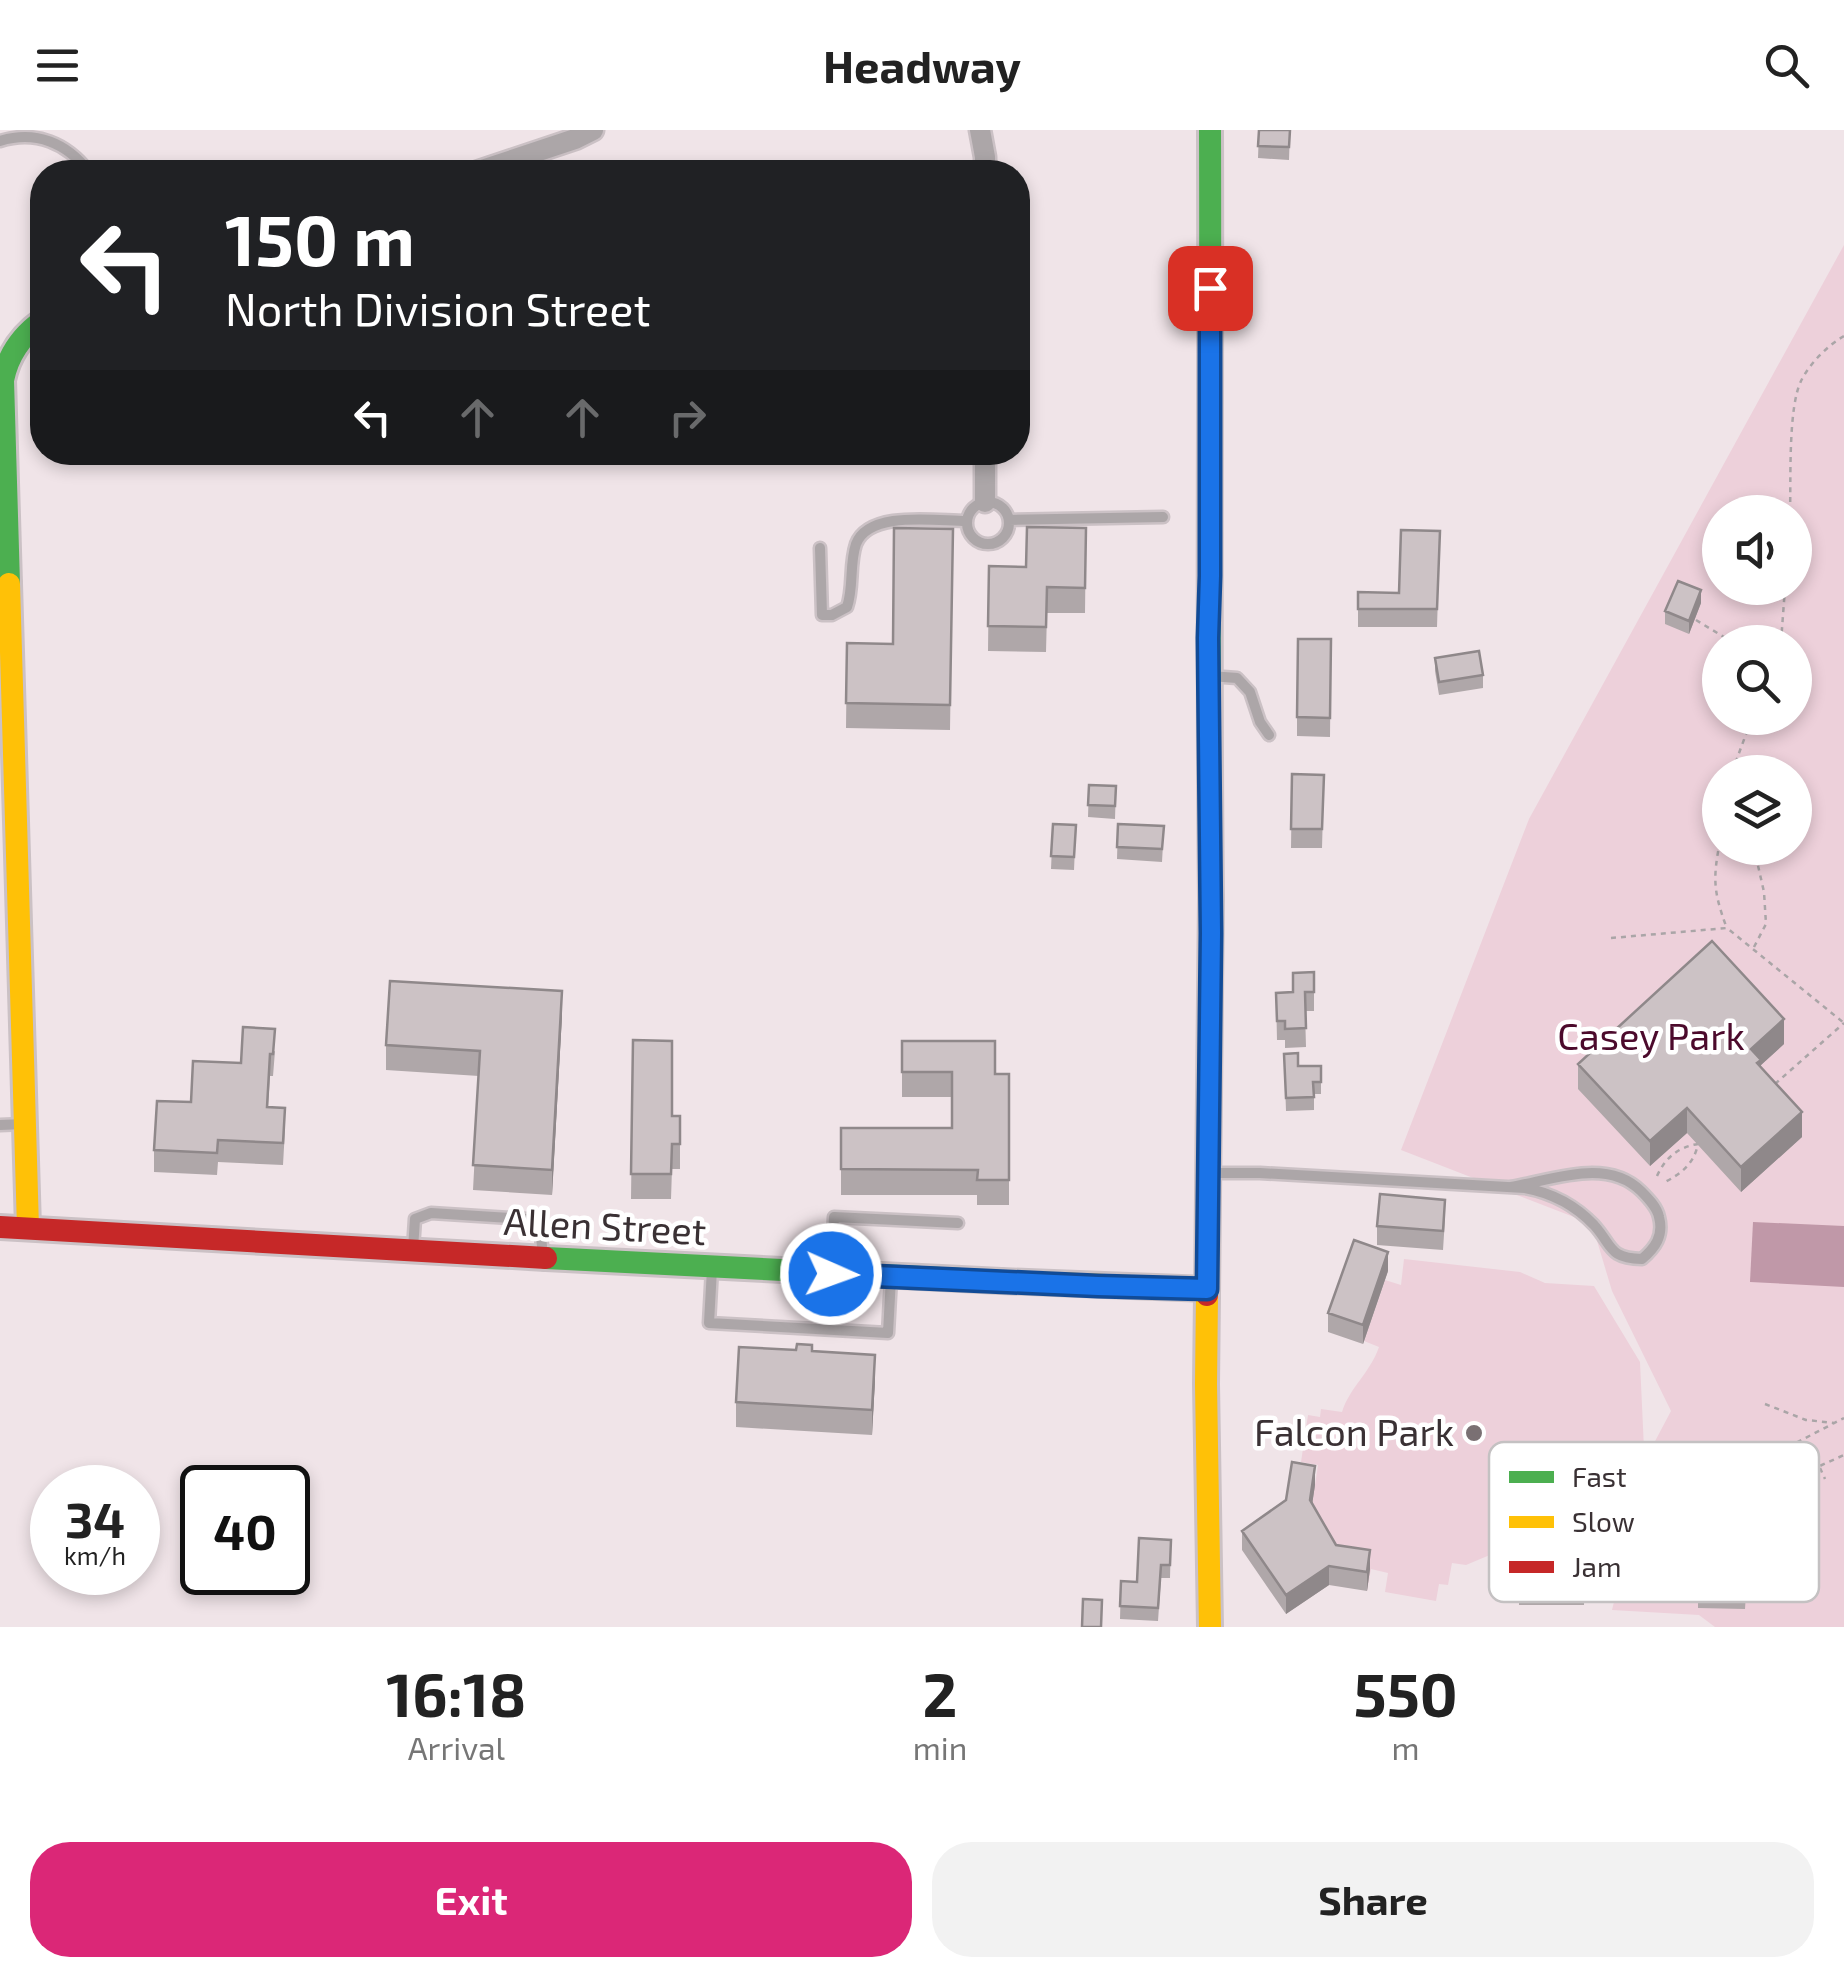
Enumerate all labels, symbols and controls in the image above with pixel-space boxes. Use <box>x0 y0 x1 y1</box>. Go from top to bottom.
icon: menu <box>30 38 85 93</box>
text: Headway <box>823 38 1021 92</box>
icon: search <box>1759 38 1814 93</box>
text: 150 m <box>225 196 415 280</box>
icon: left <box>60 200 190 330</box>
pin <box>1168 246 1253 331</box>
icon: arrive <box>1183 261 1238 316</box>
text: North Division Street <box>225 281 651 335</box>
icon: left <box>345 390 400 445</box>
icon: ahead <box>450 390 505 445</box>
icon: ahead <box>555 390 610 445</box>
icon: right <box>660 390 715 445</box>
map controls <box>1702 495 1812 865</box>
button: sound <box>1702 495 1812 605</box>
button: search <box>1702 625 1812 735</box>
button: layers <box>1702 755 1812 865</box>
park label: Casey Park <box>1557 1012 1745 1058</box>
street label: Allen Street <box>503 1197 708 1253</box>
position arrow <box>779 1222 883 1326</box>
place label: Falcon Park <box>1254 1408 1454 1454</box>
marker: Falcon Park <box>1463 1422 1485 1444</box>
legend <box>1489 1442 1819 1602</box>
text: Fast <box>1572 1459 1627 1493</box>
speed limit sign: 40 <box>180 1465 310 1595</box>
text: 34 <box>65 1488 125 1548</box>
text: Slow <box>1572 1504 1635 1538</box>
text: km/h <box>64 1540 126 1570</box>
text: Jam <box>1572 1549 1621 1583</box>
text: 16:18 <box>386 1657 526 1729</box>
text: 2 <box>923 1657 957 1729</box>
text: 550 <box>1354 1657 1458 1729</box>
text: Arrival <box>408 1728 505 1766</box>
text: min <box>913 1728 967 1766</box>
text: m <box>1392 1728 1420 1766</box>
button: Exit <box>30 1842 912 1957</box>
button: Share <box>932 1842 1814 1957</box>

